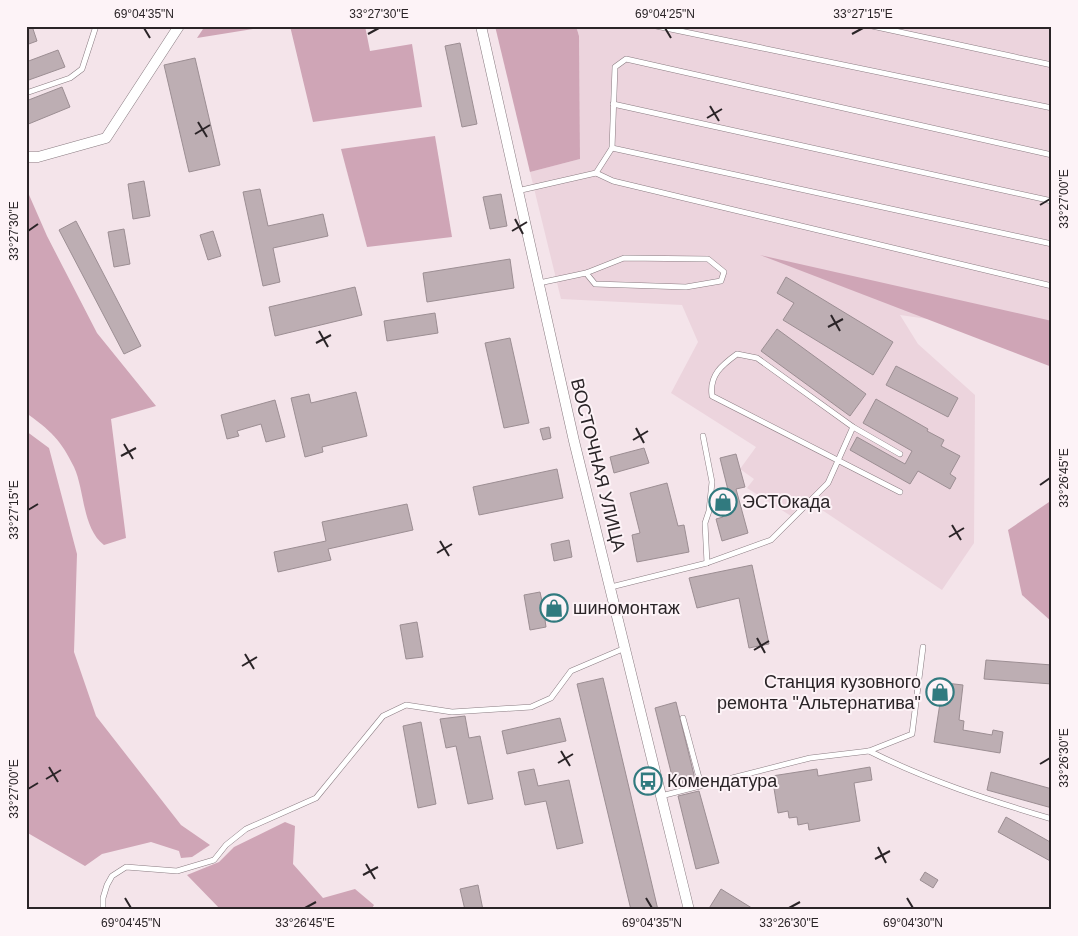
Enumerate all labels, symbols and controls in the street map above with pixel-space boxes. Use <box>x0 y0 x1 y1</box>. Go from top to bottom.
text: 69°04'35"N <box>114 7 174 21</box>
text: 33°27'30"E <box>349 7 409 21</box>
text: 69°04'25"N <box>635 7 695 21</box>
text: 33°27'15"E <box>833 7 893 21</box>
text: 33°27'00"E <box>1057 169 1071 229</box>
text: 33°27'30"E <box>7 201 21 261</box>
street label: ВОСТОЧНАЯ УЛИЦА <box>567 376 629 554</box>
text: 33°26'45"E <box>1057 448 1071 508</box>
text: 33°27'15"E <box>7 480 21 540</box>
shop icon: ЭСТОкада <box>708 487 738 517</box>
place label: ЭСТОкада <box>742 492 831 512</box>
shop icon: шиномонтаж <box>539 593 569 623</box>
place label: шиномонтаж <box>573 598 680 618</box>
place label: Станция кузовного ремонта "Альтернатива" <box>717 672 921 713</box>
shop icon: Станция кузовного ремонта "Альтернатива" <box>925 677 955 707</box>
text: 33°26'30"E <box>1057 728 1071 788</box>
text: 33°27'00"E <box>7 759 21 819</box>
bus stop icon: Комендатура <box>633 766 663 796</box>
place label: Комендатура <box>667 771 778 791</box>
text: 69°04'45"N <box>101 916 161 930</box>
text: 33°26'45"E <box>275 916 335 930</box>
text: 69°04'35"N <box>622 916 682 930</box>
text: 33°26'30"E <box>759 916 819 930</box>
text: 69°04'30"N <box>883 916 943 930</box>

